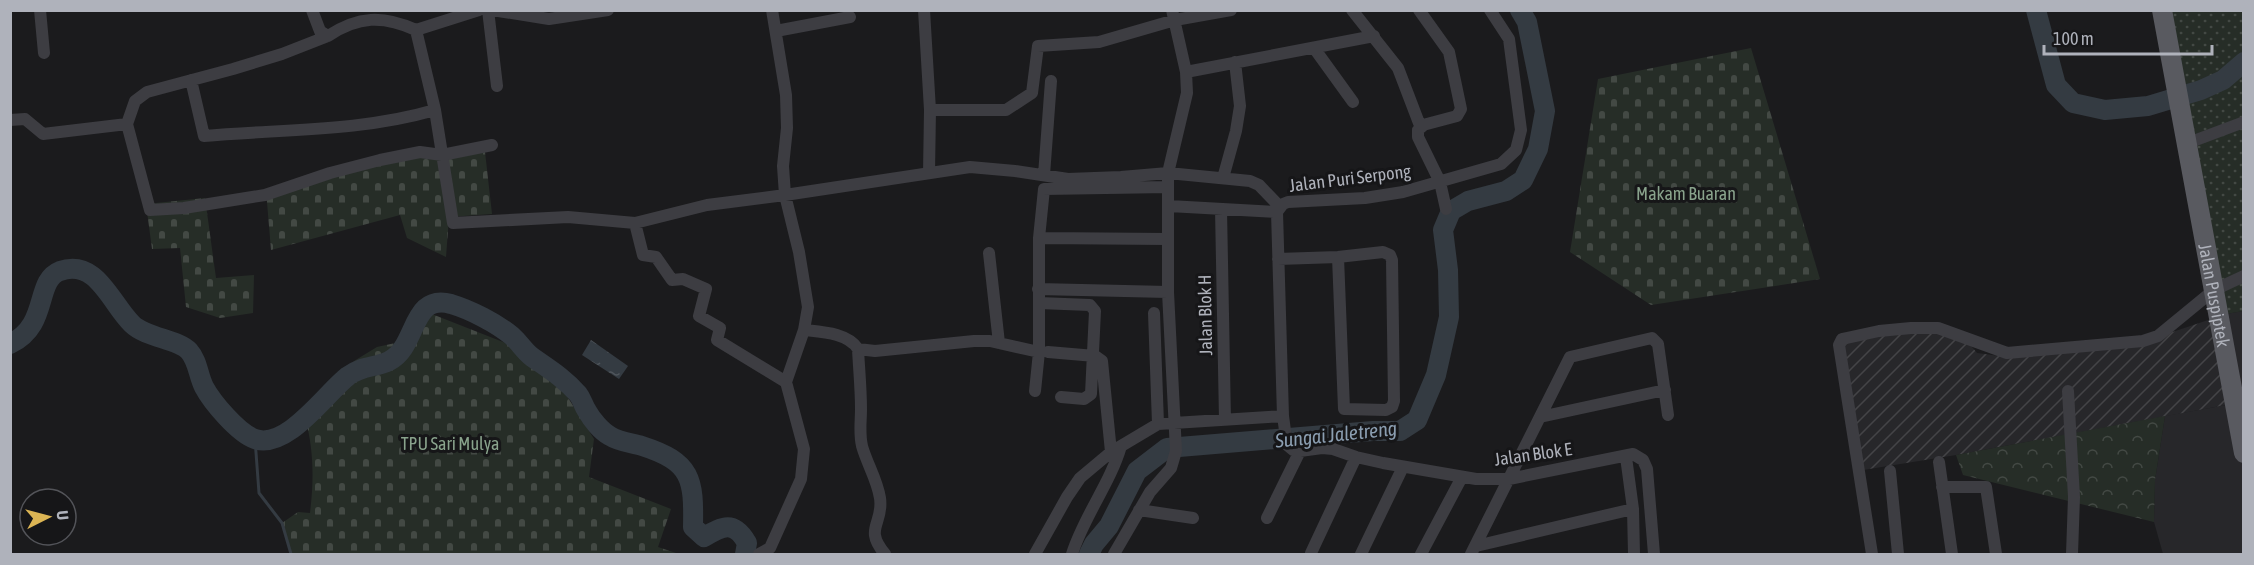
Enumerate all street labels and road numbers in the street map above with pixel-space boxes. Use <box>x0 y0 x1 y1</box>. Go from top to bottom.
street label: Jalan Puri Serpong <box>1288 160 1412 196</box>
street label: Jalan Puspiptek <box>2195 242 2235 349</box>
street label: Jalan Blok H <box>1194 274 1216 356</box>
street label: Jalan Blok E <box>1493 438 1573 470</box>

